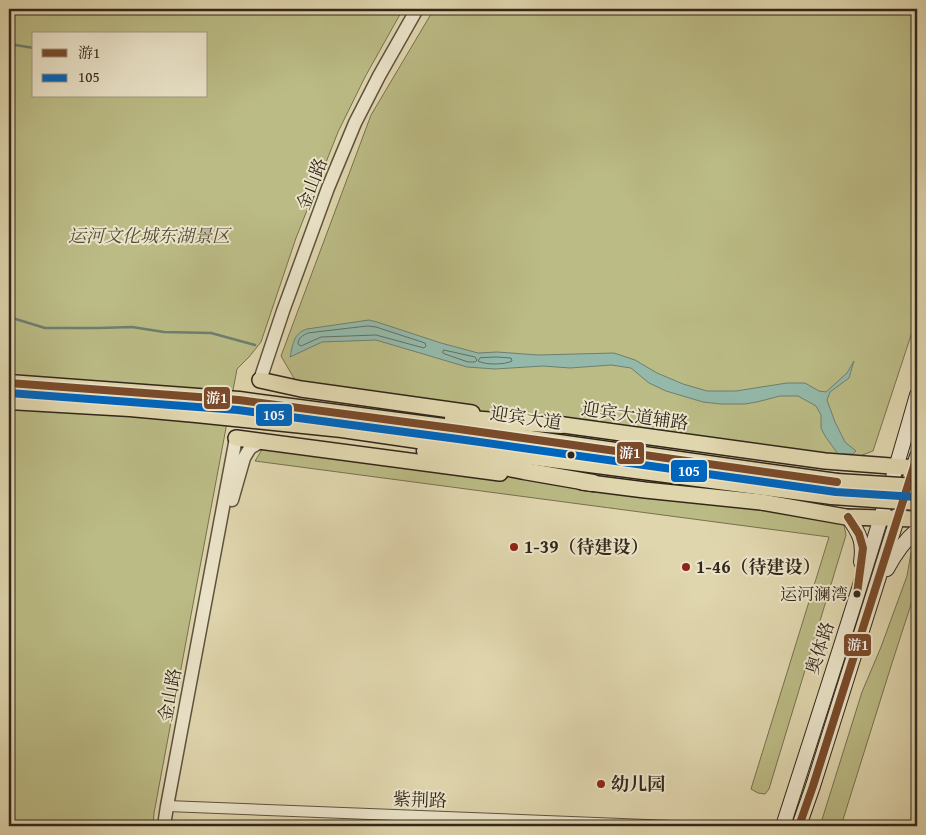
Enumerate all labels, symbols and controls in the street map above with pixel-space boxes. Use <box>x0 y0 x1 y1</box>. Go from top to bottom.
legend <box>32 32 208 98</box>
text: 游1 <box>78 42 100 63</box>
text: 105 <box>78 66 100 87</box>
street label: 金山路 <box>289 154 334 214</box>
park label: 运河文化城东湖景区 <box>68 222 232 249</box>
line badge: 游1 <box>203 386 231 410</box>
text: 游1 <box>206 388 228 408</box>
street label: 迎宾大道辅路 <box>580 395 690 436</box>
street label: 迎宾大道 <box>489 399 564 436</box>
line badge: 105 <box>255 403 293 427</box>
text: 105 <box>263 405 285 425</box>
line badge: 游1 <box>616 441 645 465</box>
text: 游1 <box>619 443 641 463</box>
unlabelled marker <box>566 450 576 460</box>
line badge: 105 <box>670 459 708 483</box>
text: 105 <box>678 461 700 481</box>
place label: 1-39（待建设） <box>524 533 648 560</box>
marker: 1-39（待建设） <box>508 541 520 553</box>
place label: 1-46（待建设） <box>696 553 820 580</box>
marker: 1-46（待建设） <box>680 561 692 573</box>
place label: 运河澜湾 <box>780 581 848 606</box>
marker: 运河澜湾 <box>852 589 862 599</box>
street label: 奥体路 <box>798 618 841 678</box>
line badge: 游1 <box>843 633 872 657</box>
text: 游1 <box>847 635 869 655</box>
street label: 金山路 <box>151 666 188 724</box>
place label: 幼儿园 <box>611 770 665 797</box>
marker: 幼儿园 <box>595 778 607 790</box>
street label: 紫荆路 <box>393 785 447 814</box>

